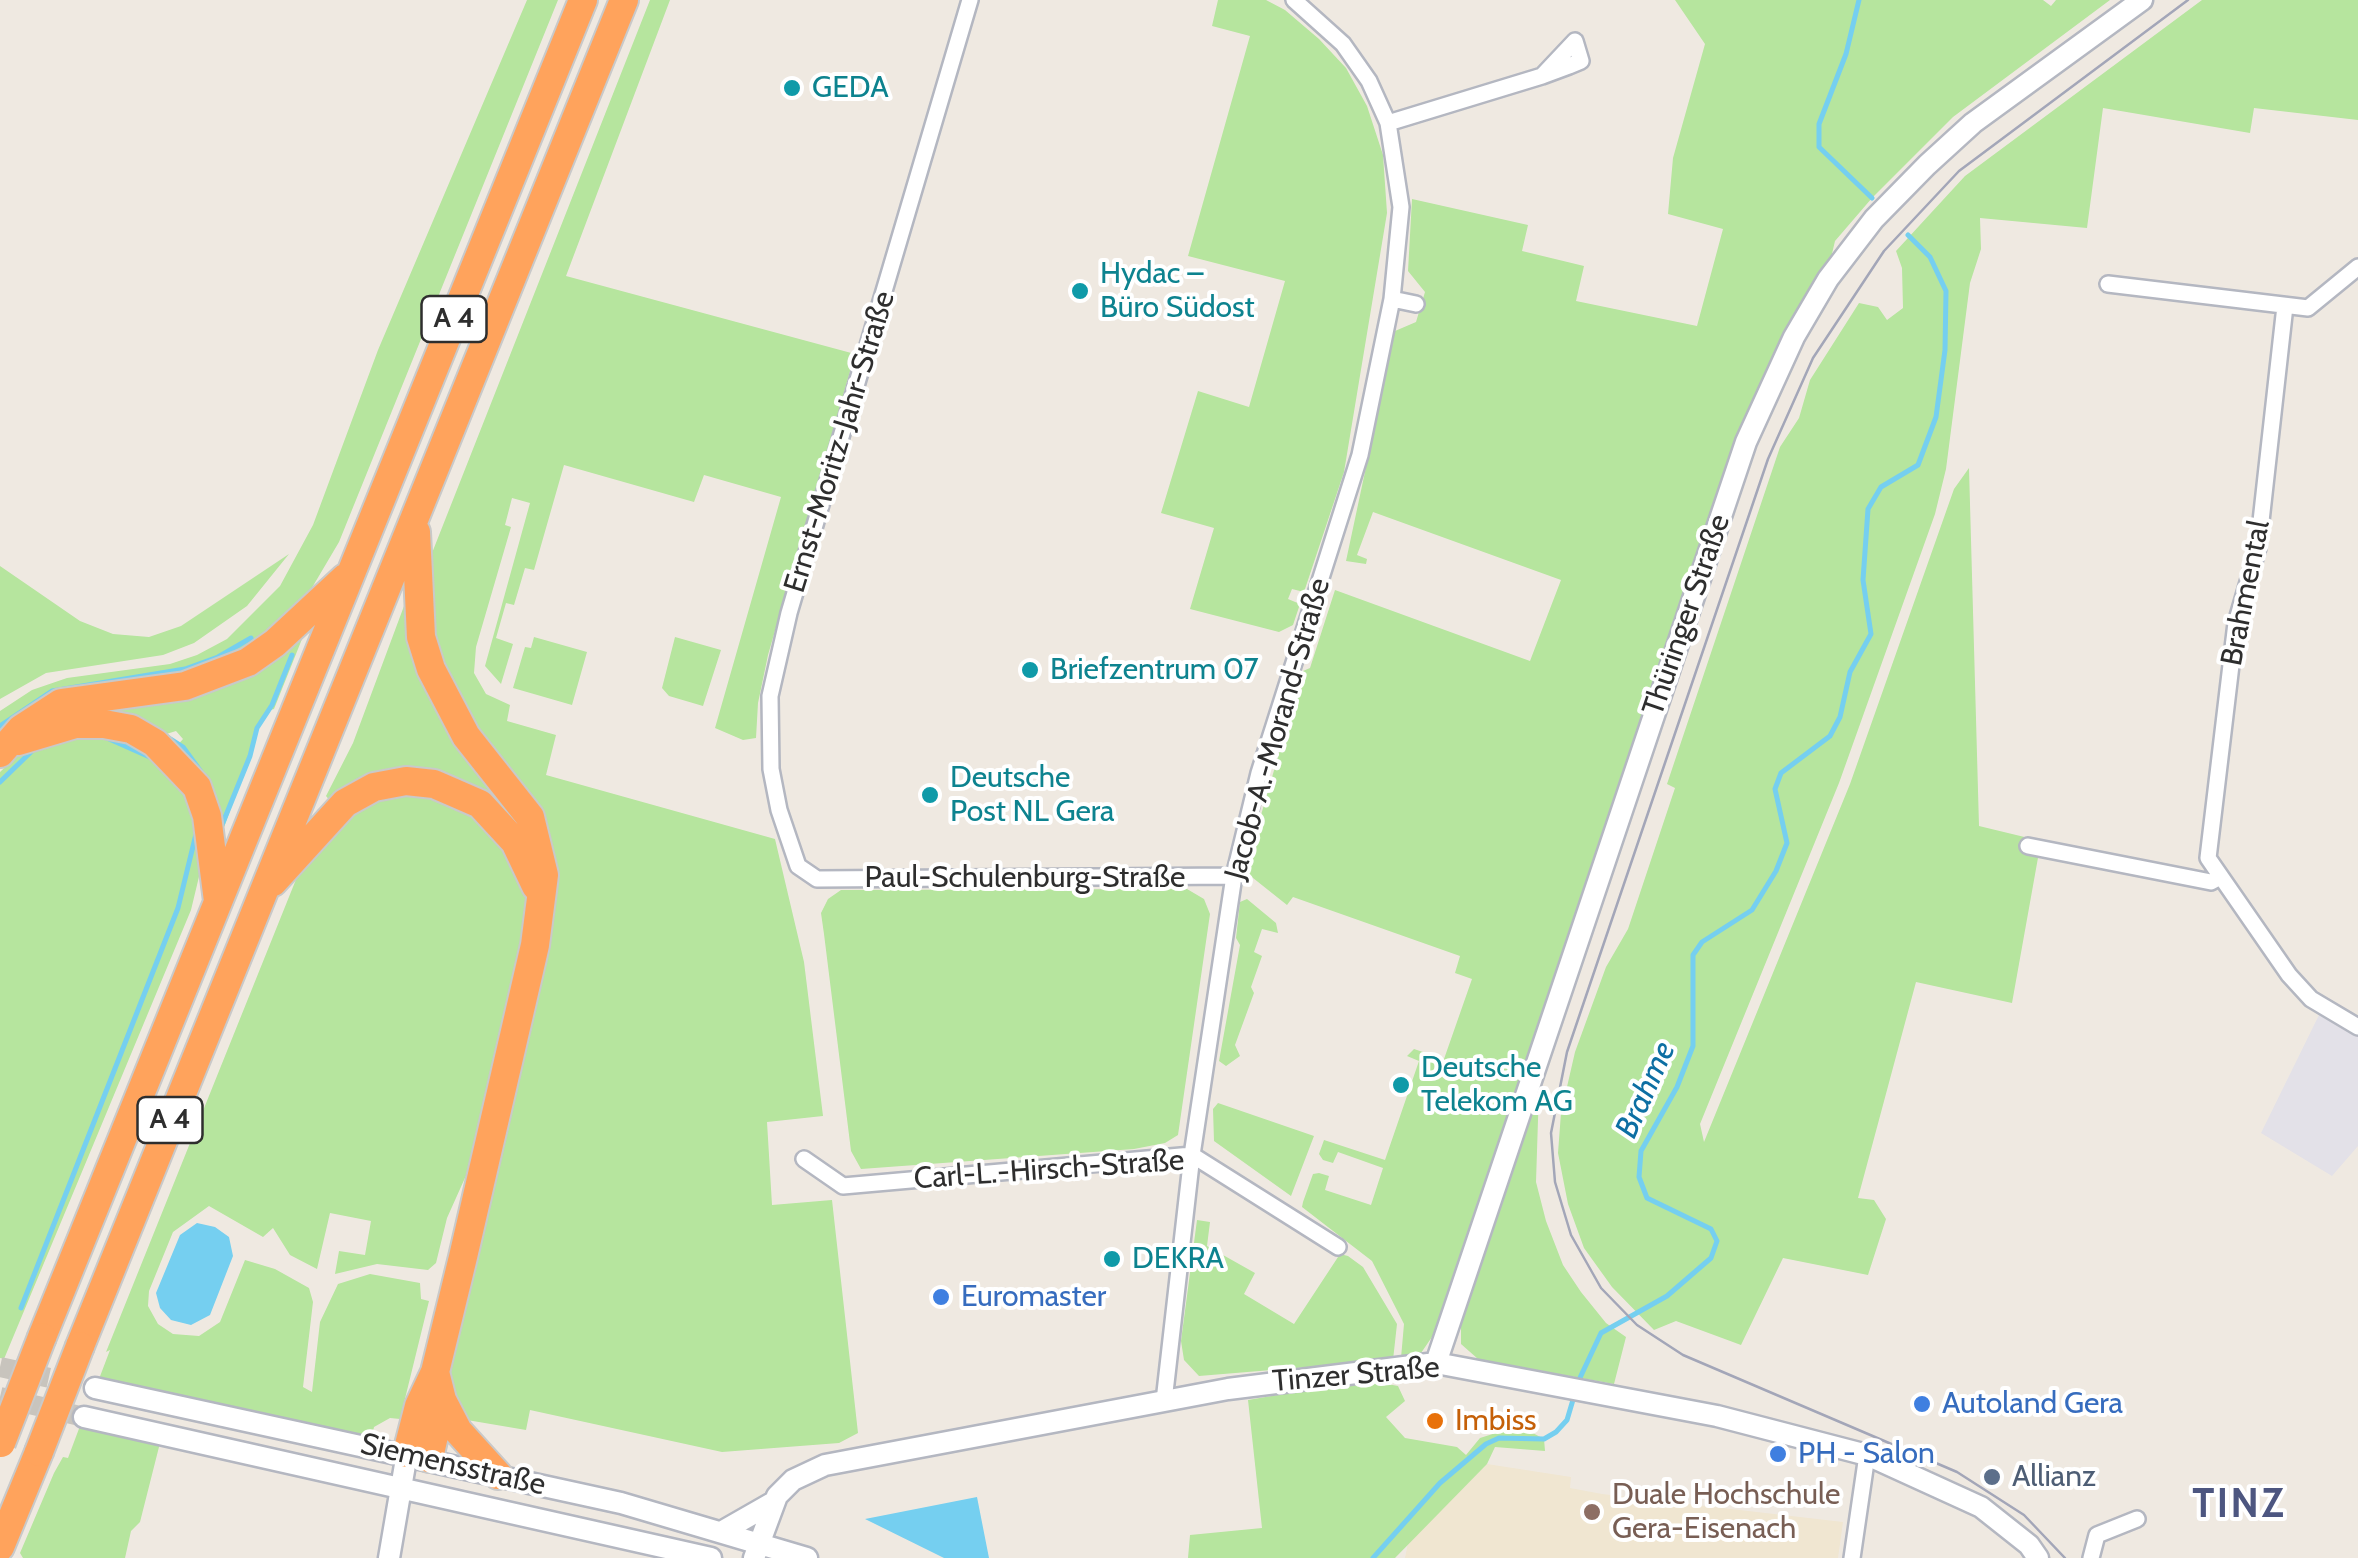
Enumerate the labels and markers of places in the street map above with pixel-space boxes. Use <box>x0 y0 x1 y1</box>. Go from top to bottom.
place label: GEDA <box>812 70 889 106</box>
marker: GEDA <box>781 77 803 99</box>
place label: Hydac – Büro Südost <box>1100 256 1255 326</box>
marker: Hydac – Büro Südost <box>1069 280 1091 302</box>
place label: Briefzentrum 07 <box>1050 652 1259 688</box>
marker: Briefzentrum 07 <box>1019 659 1041 681</box>
place label: Deutsche Post NL Gera <box>950 760 1114 830</box>
marker: Deutsche Post NL Gera <box>919 784 941 806</box>
place label: Deutsche Telekom AG <box>1421 1050 1573 1120</box>
marker: Deutsche Telekom AG <box>1390 1074 1412 1096</box>
place label: DEKRA <box>1132 1241 1224 1277</box>
marker: DEKRA <box>1101 1248 1123 1270</box>
place label: Euromaster <box>961 1279 1106 1315</box>
marker: Euromaster <box>930 1286 952 1308</box>
place label: Autoland Gera <box>1942 1386 2123 1422</box>
marker: Autoland Gera <box>1911 1393 1933 1415</box>
place label: Imbiss <box>1455 1403 1537 1439</box>
marker: Imbiss <box>1424 1410 1446 1432</box>
place label: PH - Salon <box>1798 1436 1935 1472</box>
marker: PH - Salon <box>1767 1443 1789 1465</box>
place label: Allianz <box>2012 1459 2096 1495</box>
marker: Allianz <box>1981 1466 2003 1488</box>
place label: Duale Hochschule Gera-Eisenach <box>1612 1477 1840 1548</box>
marker: Duale Hochschule Gera-Eisenach <box>1581 1501 1603 1523</box>

